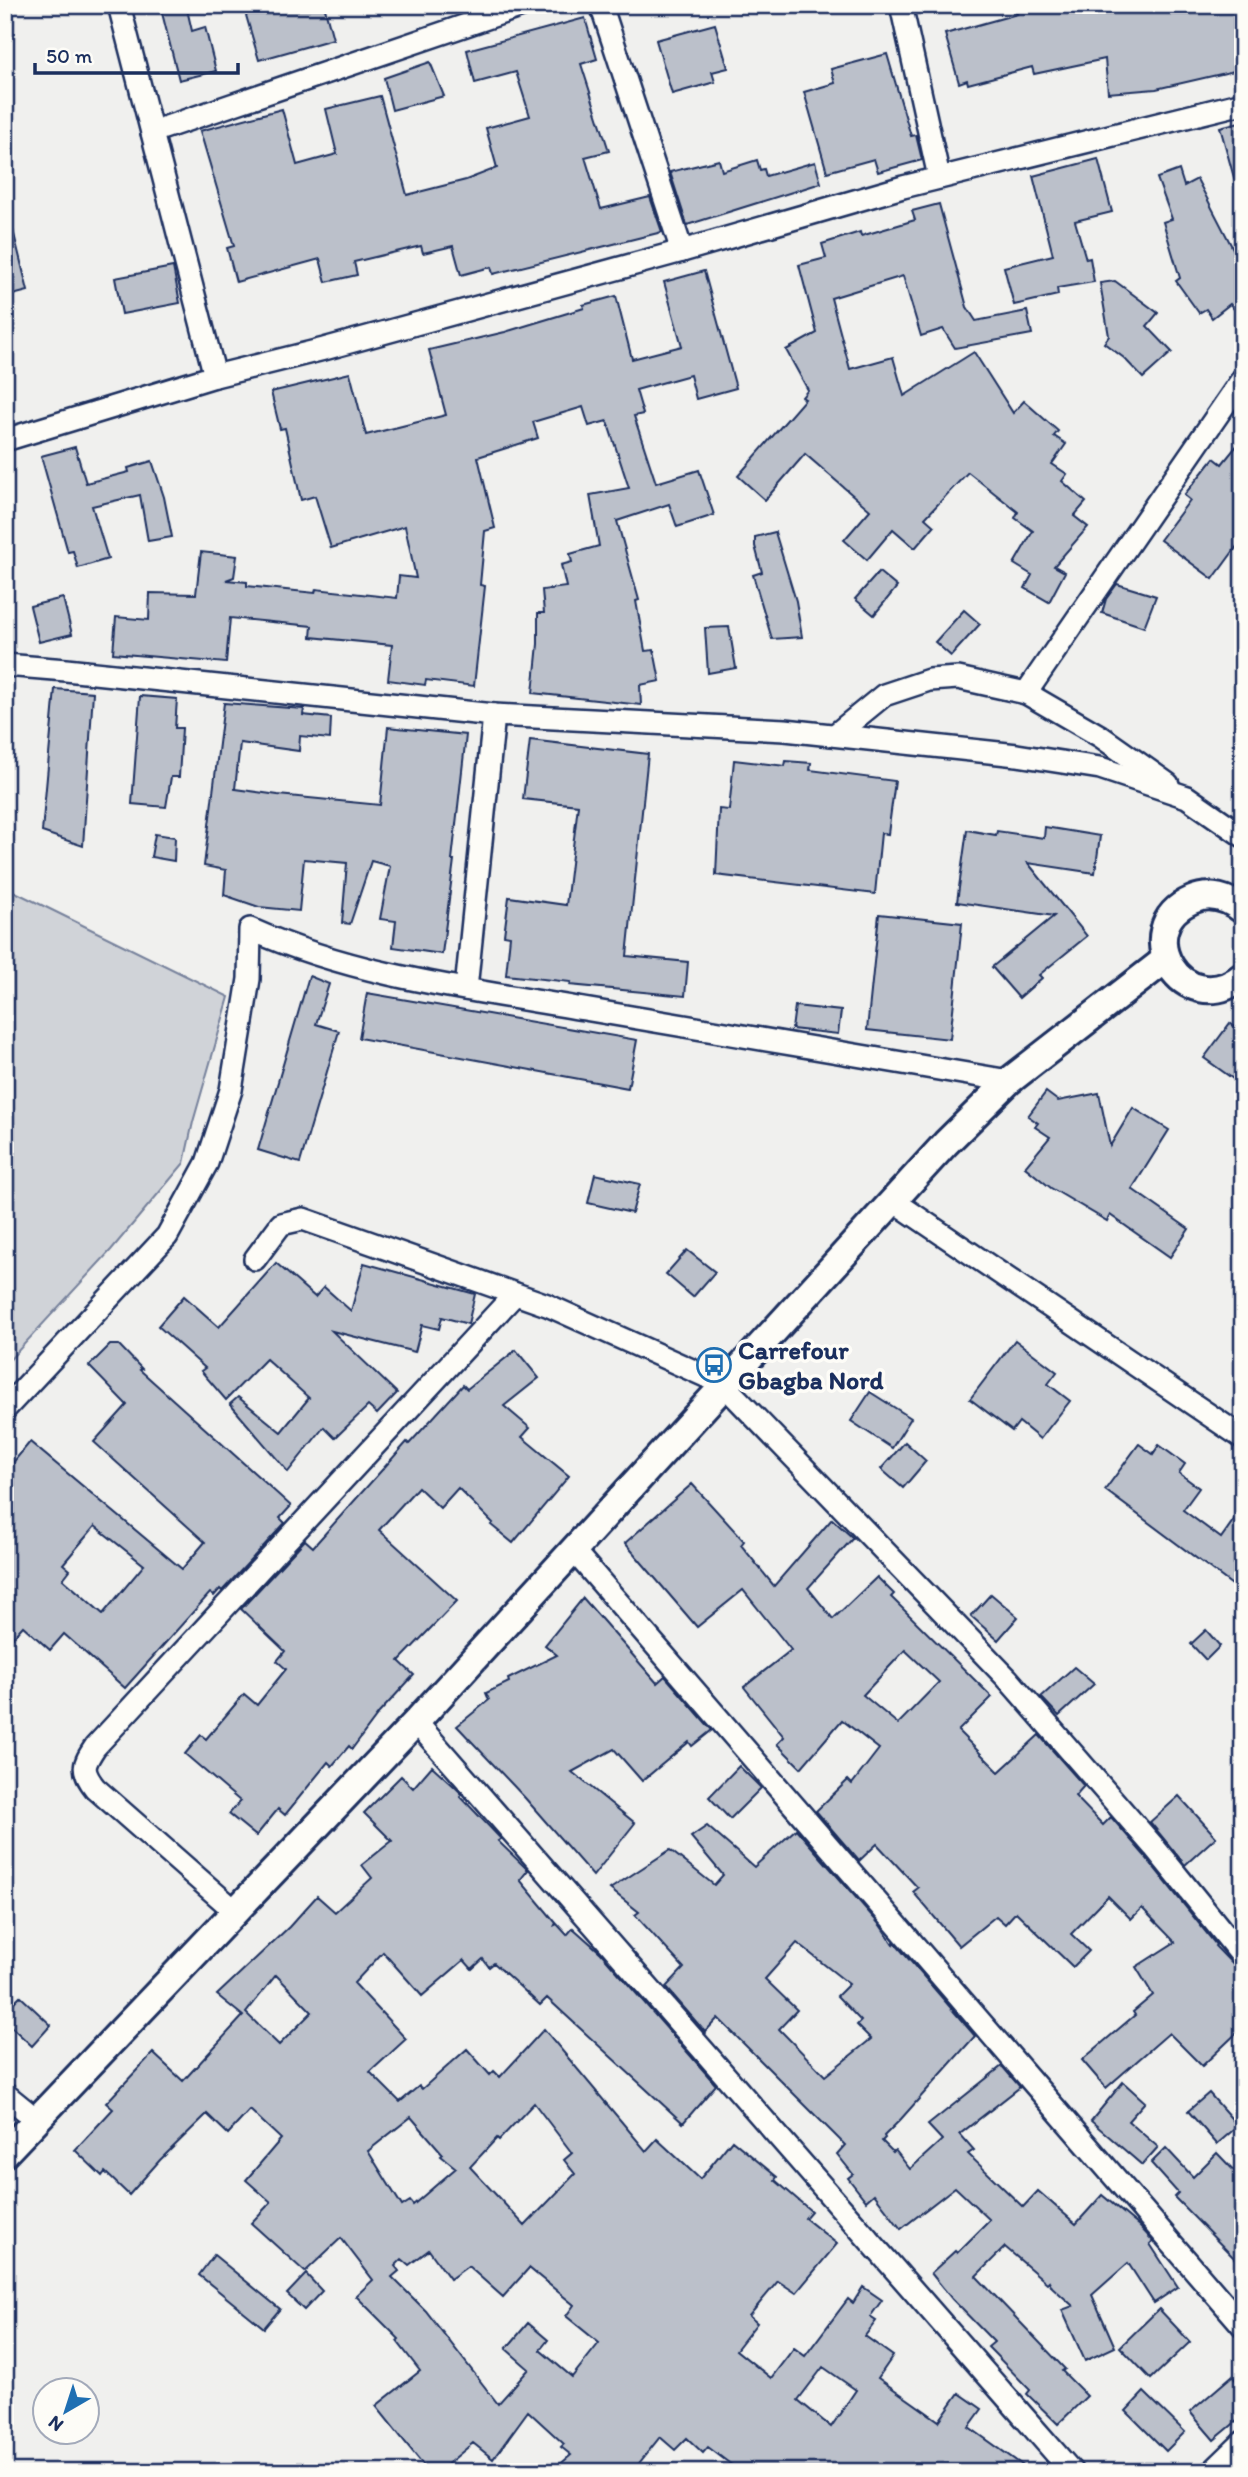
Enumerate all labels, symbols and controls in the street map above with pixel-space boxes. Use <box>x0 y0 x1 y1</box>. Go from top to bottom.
scale bar <box>35 32 238 76</box>
text: 50 m <box>46 43 93 68</box>
place label: Carrefour Gbagba Nord <box>738 1334 885 1396</box>
bus stop icon: Carrefour Gbagba Nord <box>695 1346 733 1384</box>
north arrow <box>32 2376 102 2446</box>
text: N <box>43 2411 68 2437</box>

